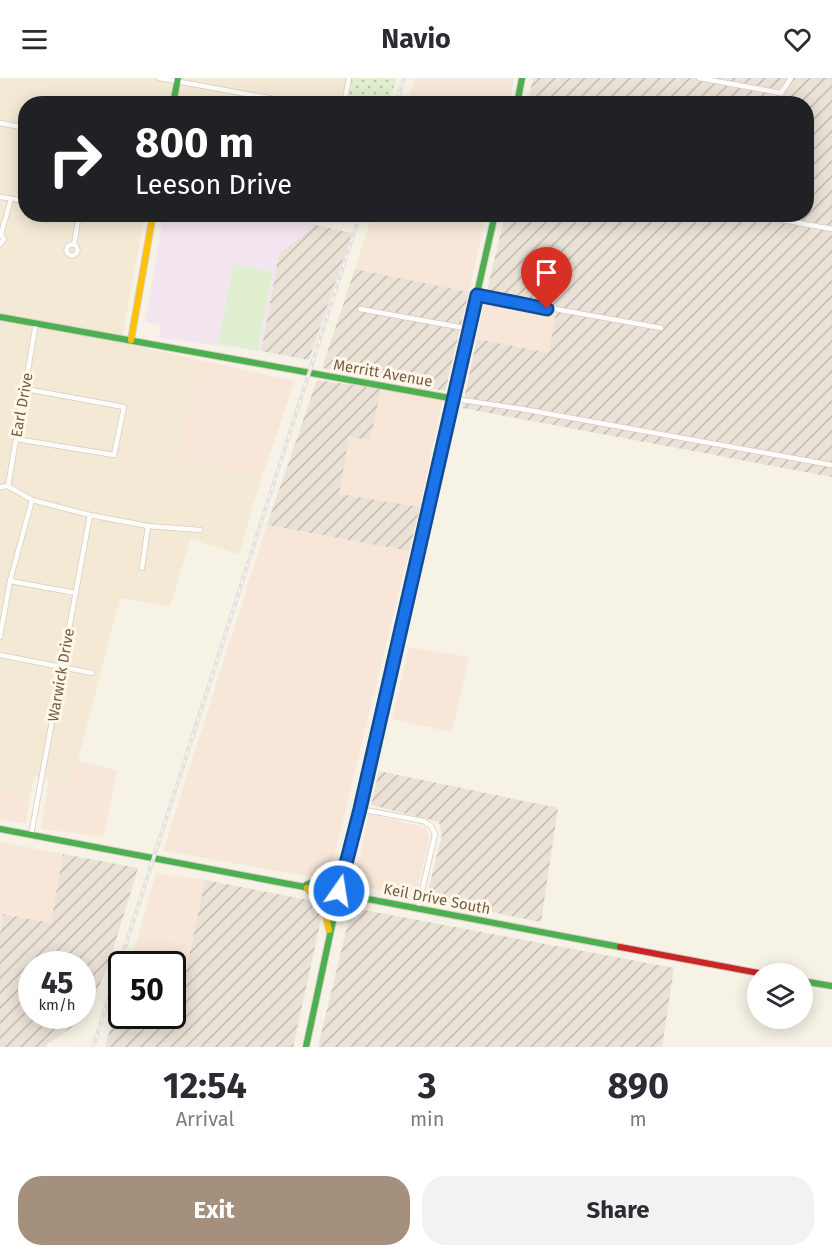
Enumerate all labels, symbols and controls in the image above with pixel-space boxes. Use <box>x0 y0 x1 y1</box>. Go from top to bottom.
icon: menu <box>18 23 51 56</box>
text: Navio <box>381 23 451 55</box>
icon: heart <box>781 23 814 56</box>
text: 800 m <box>135 118 254 168</box>
icon: right <box>36 120 114 198</box>
text: Leeson Drive <box>135 169 292 201</box>
pin <box>521 247 572 309</box>
icon: arrive <box>530 256 563 289</box>
street label: Merritt Avenue <box>332 355 434 391</box>
street label: Earl Drive <box>7 371 37 439</box>
street label: Warwick Drive <box>44 627 78 723</box>
position arrow <box>307 859 371 923</box>
street label: Keil Drive South <box>382 880 492 918</box>
speed limit sign: 50 <box>108 951 186 1029</box>
map controls <box>747 963 813 1029</box>
button: layers <box>747 963 813 1029</box>
text: 45 <box>41 965 73 1001</box>
text: km/h <box>38 996 76 1014</box>
text: 12:54 <box>163 1064 247 1108</box>
text: 3 <box>418 1064 437 1108</box>
text: 890 <box>607 1064 669 1108</box>
text: Arrival <box>176 1107 234 1131</box>
text: min <box>410 1107 444 1131</box>
text: m <box>630 1107 647 1131</box>
button: Exit <box>18 1176 410 1245</box>
button: Share <box>422 1176 814 1245</box>

